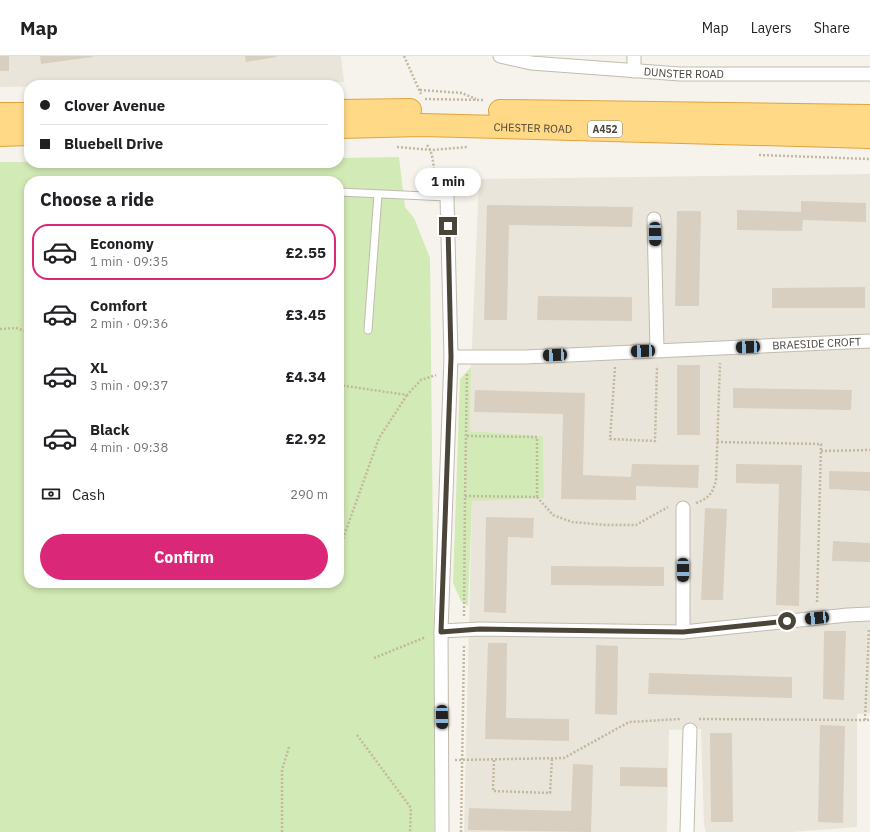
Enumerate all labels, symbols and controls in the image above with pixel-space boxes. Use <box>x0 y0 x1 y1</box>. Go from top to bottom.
text: Map <box>20 16 58 40</box>
text: Map <box>702 19 729 37</box>
text: Layers <box>751 19 792 37</box>
text: Share <box>814 19 850 37</box>
street label: DUNSTER ROAD <box>643 64 724 81</box>
text: Clover Avenue <box>64 96 165 115</box>
street label: CHESTER ROAD <box>493 120 572 136</box>
road number: A452 <box>588 121 622 137</box>
text: Bluebell Drive <box>64 134 163 153</box>
callout: 1 min <box>415 168 481 196</box>
text: 1 min <box>431 173 465 190</box>
text: Choose a ride <box>40 188 154 211</box>
route end <box>439 217 457 235</box>
car <box>649 222 661 246</box>
icon: car <box>42 234 78 270</box>
text: Economy <box>90 234 154 253</box>
text: £2.55 <box>286 243 326 262</box>
text: 1 min · 09:35 <box>90 253 168 270</box>
icon: car <box>42 296 78 332</box>
text: Comfort <box>90 296 147 315</box>
text: £3.45 <box>286 305 326 324</box>
text: 2 min · 09:36 <box>90 315 168 332</box>
street label: BRAESIDE CROFT <box>772 334 862 353</box>
car <box>736 341 760 353</box>
car <box>631 345 655 357</box>
car <box>543 348 567 362</box>
icon: car <box>42 358 78 394</box>
text: XL <box>90 358 108 377</box>
text: £4.34 <box>286 367 326 386</box>
text: 3 min · 09:37 <box>90 377 168 394</box>
icon: car <box>42 420 78 456</box>
text: Black <box>90 420 130 439</box>
text: £2.92 <box>286 429 326 448</box>
text: 4 min · 09:38 <box>90 439 168 456</box>
icon: cash <box>40 483 62 505</box>
text: Cash <box>72 485 105 504</box>
text: 290 m <box>290 486 328 503</box>
button: Confirm <box>40 534 328 580</box>
car <box>677 558 689 582</box>
car <box>804 611 830 625</box>
route start <box>778 612 796 630</box>
car <box>436 705 448 729</box>

